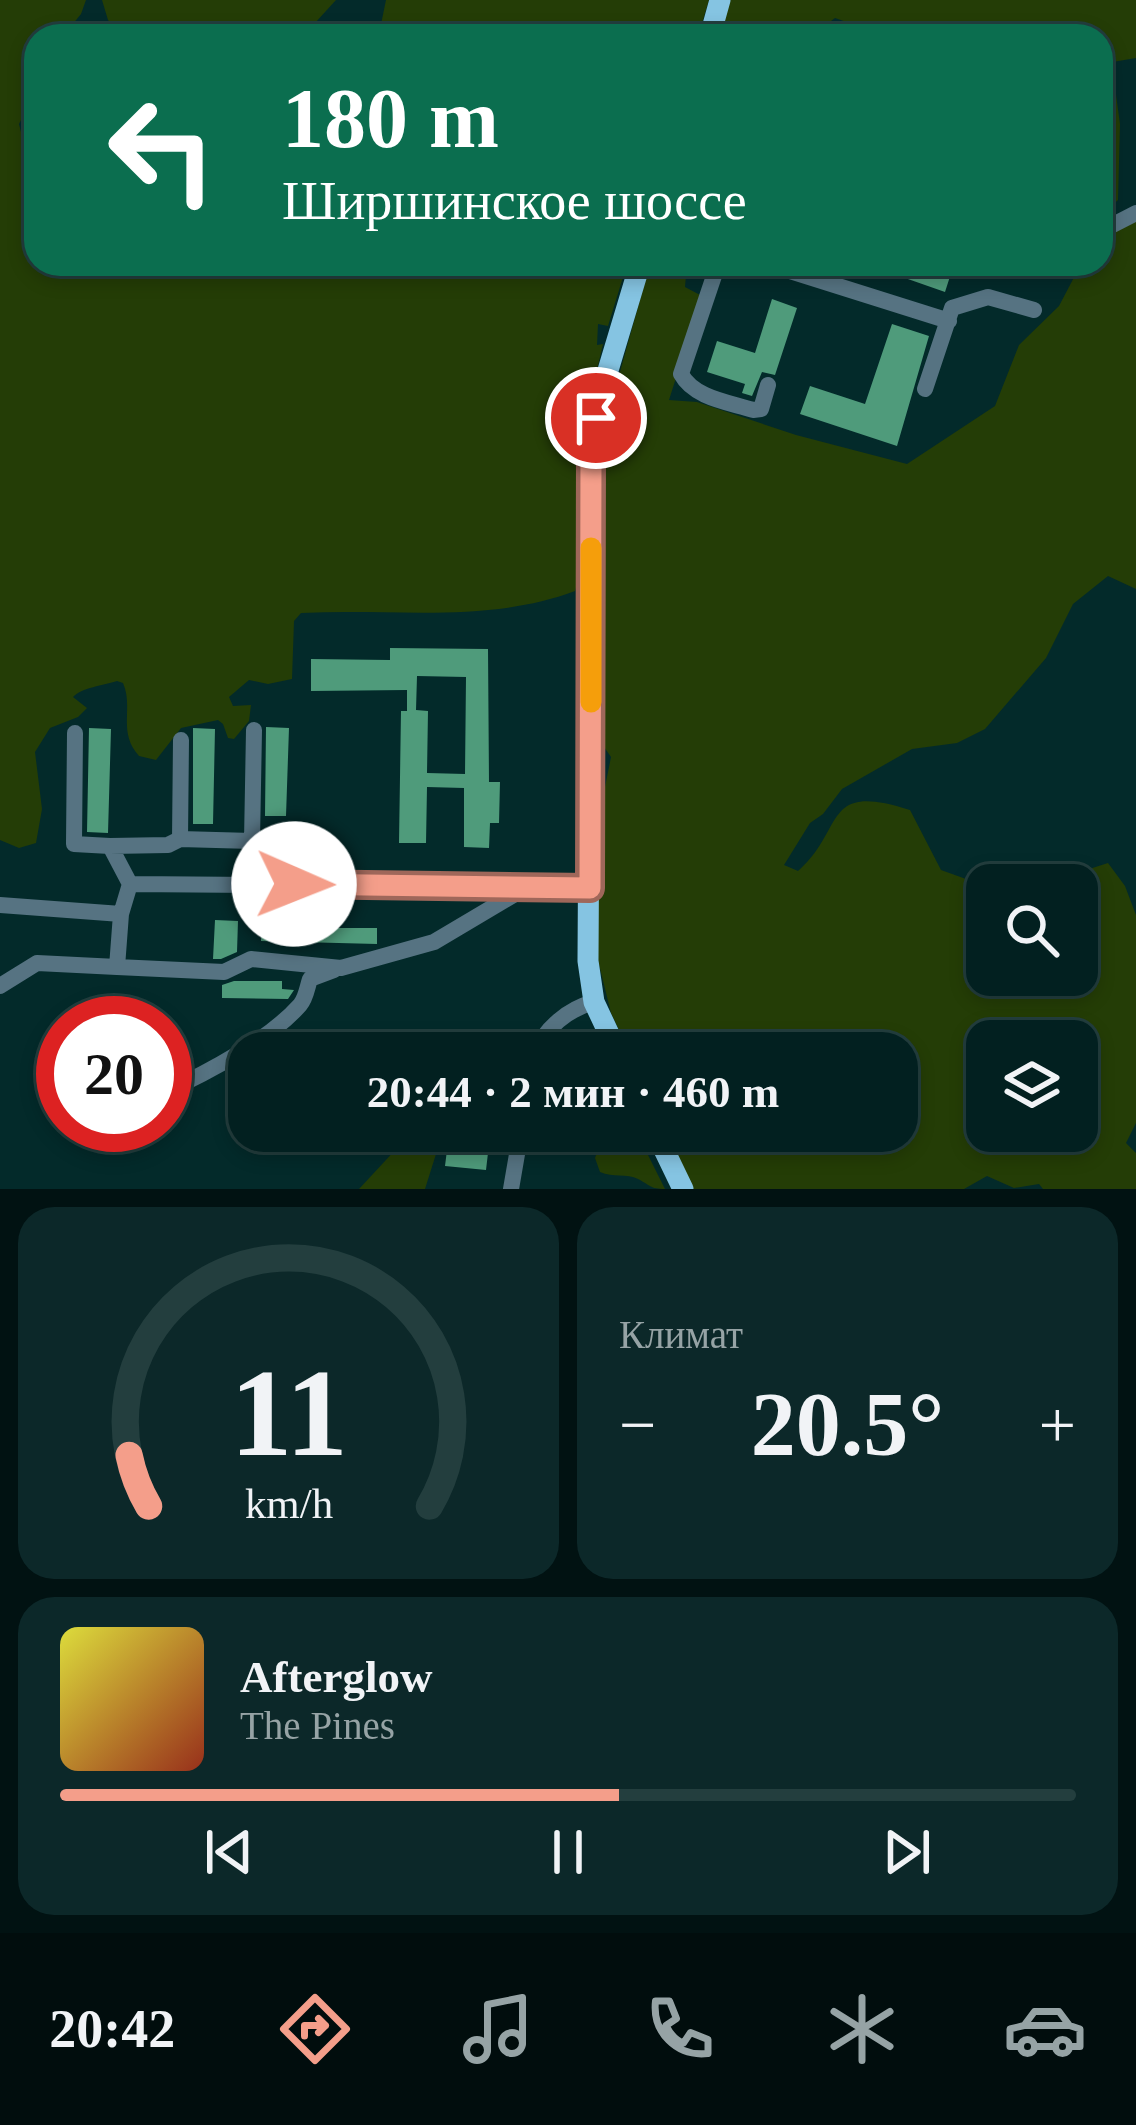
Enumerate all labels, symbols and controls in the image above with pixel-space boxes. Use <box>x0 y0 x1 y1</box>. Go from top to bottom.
icon: left <box>84 72 240 228</box>
text: 180 m <box>282 72 499 165</box>
text: Ширшинское шоссе <box>282 171 747 231</box>
pin <box>545 367 647 469</box>
icon: arrive <box>563 385 629 451</box>
position arrow <box>231 821 357 947</box>
map controls <box>966 864 1098 1152</box>
button: search <box>966 864 1098 996</box>
speed limit sign: 20 <box>36 996 192 1152</box>
button: layers <box>966 1020 1098 1152</box>
text: 20:44 · 2 мин · 460 m <box>367 1067 779 1117</box>
text: Климат <box>619 1313 743 1356</box>
text: 11 <box>230 1344 347 1482</box>
text: 20.5° <box>751 1375 944 1474</box>
text: − <box>619 1388 656 1461</box>
text: + <box>1039 1388 1076 1461</box>
text: km/h <box>244 1480 333 1527</box>
text: Afterglow <box>240 1652 432 1702</box>
text: The Pines <box>240 1704 395 1747</box>
icon: previous <box>196 1819 262 1885</box>
icon: pause <box>535 1819 601 1885</box>
icon: next <box>874 1819 940 1885</box>
icon: directions <box>273 1987 357 2071</box>
icon: music <box>456 1987 540 2071</box>
icon: phone <box>638 1987 722 2071</box>
icon: climate <box>820 1987 904 2071</box>
icon: car <box>1003 1987 1087 2071</box>
text: 20:42 <box>49 1999 175 2059</box>

